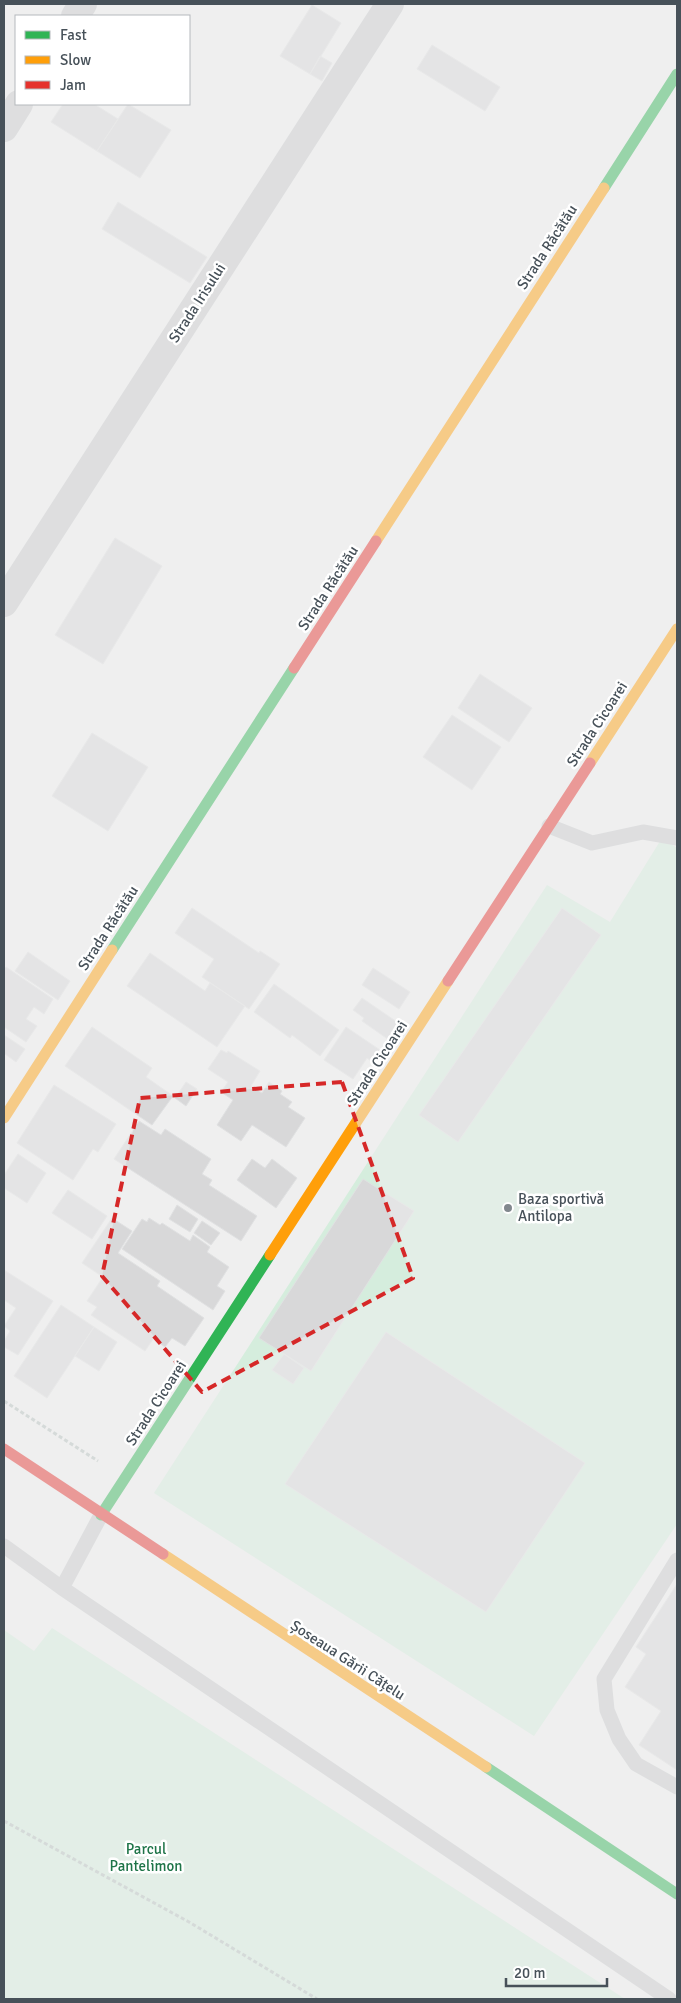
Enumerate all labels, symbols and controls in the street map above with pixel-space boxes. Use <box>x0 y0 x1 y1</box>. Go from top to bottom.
legend <box>15 15 190 105</box>
text: Fast <box>60 26 87 44</box>
text: Slow <box>60 51 91 69</box>
text: Jam <box>60 76 86 94</box>
street label: Strada Răcătău <box>513 201 581 293</box>
street label: Strada Irisului <box>165 260 229 346</box>
street label: Strada Răcătău <box>294 542 362 634</box>
street label: Strada Cicoarei <box>563 678 631 770</box>
street label: Strada Răcătău <box>74 882 142 974</box>
street label: Strada Cicoarei <box>343 1017 411 1109</box>
place label: Baza sportivă Antilopa <box>518 1190 604 1225</box>
marker: Baza sportivă Antilopa <box>502 1202 514 1214</box>
street label: Strada Cicoarei <box>122 1357 190 1449</box>
street label: Șoseaua Gării Cățelu <box>287 1616 409 1705</box>
park label: Parcul Pantelimon <box>110 1840 182 1875</box>
scale bar <box>506 1956 607 1988</box>
text: 20 m <box>514 1964 545 1982</box>

